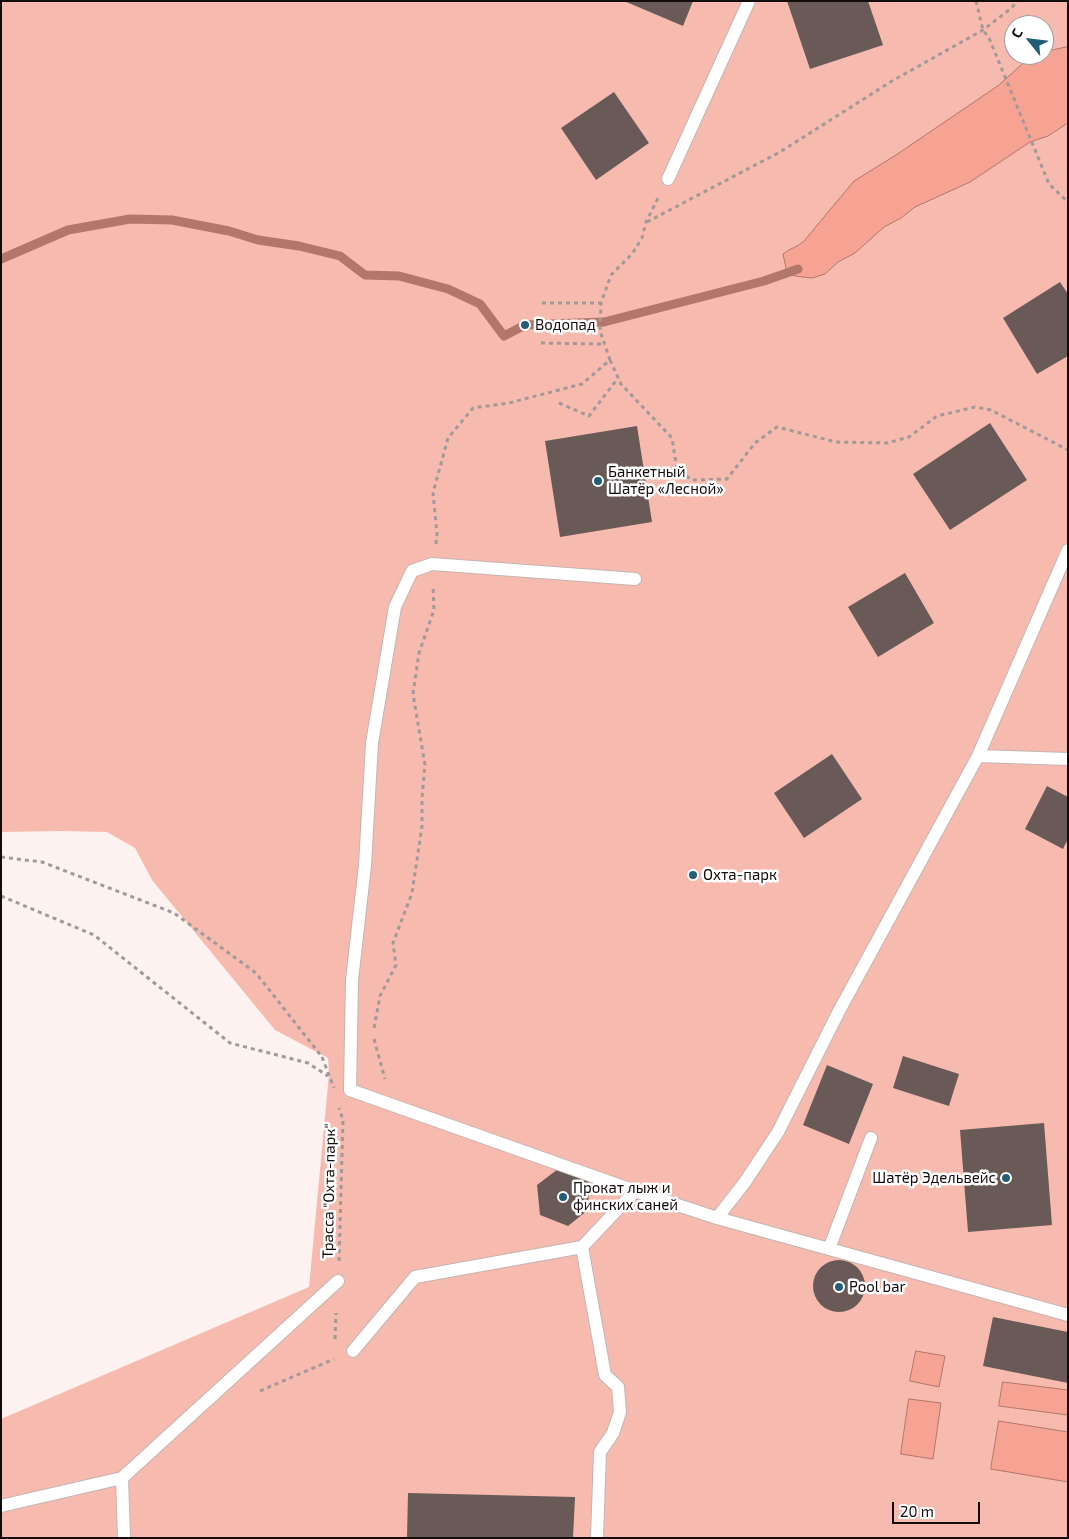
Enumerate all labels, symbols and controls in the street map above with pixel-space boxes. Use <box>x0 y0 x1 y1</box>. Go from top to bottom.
north arrow <box>1004 15 1054 65</box>
text: С <box>1007 25 1026 41</box>
place label: Водопад <box>535 316 596 334</box>
marker: Водопад <box>519 319 531 331</box>
place label: Банкетный Шатёр «Лесной» <box>608 463 724 498</box>
marker: Банкетный Шатёр «Лесной» <box>592 475 604 487</box>
place label: Охта-парк <box>703 866 777 884</box>
marker: Охта-парк <box>687 869 699 881</box>
street label: Трасса "Охта-парк" <box>319 1123 339 1259</box>
place label: Шатёр Эдельвейс <box>872 1169 996 1187</box>
marker: Шатёр Эдельвейс <box>1000 1172 1012 1184</box>
place label: Прокат лыж и финских саней <box>573 1179 678 1214</box>
marker: Прокат лыж и финских саней <box>557 1191 569 1203</box>
place label: Pool bar <box>849 1278 905 1296</box>
marker: Pool bar <box>833 1281 845 1293</box>
scale bar <box>894 1492 982 1524</box>
text: 20 m <box>900 1502 934 1520</box>

